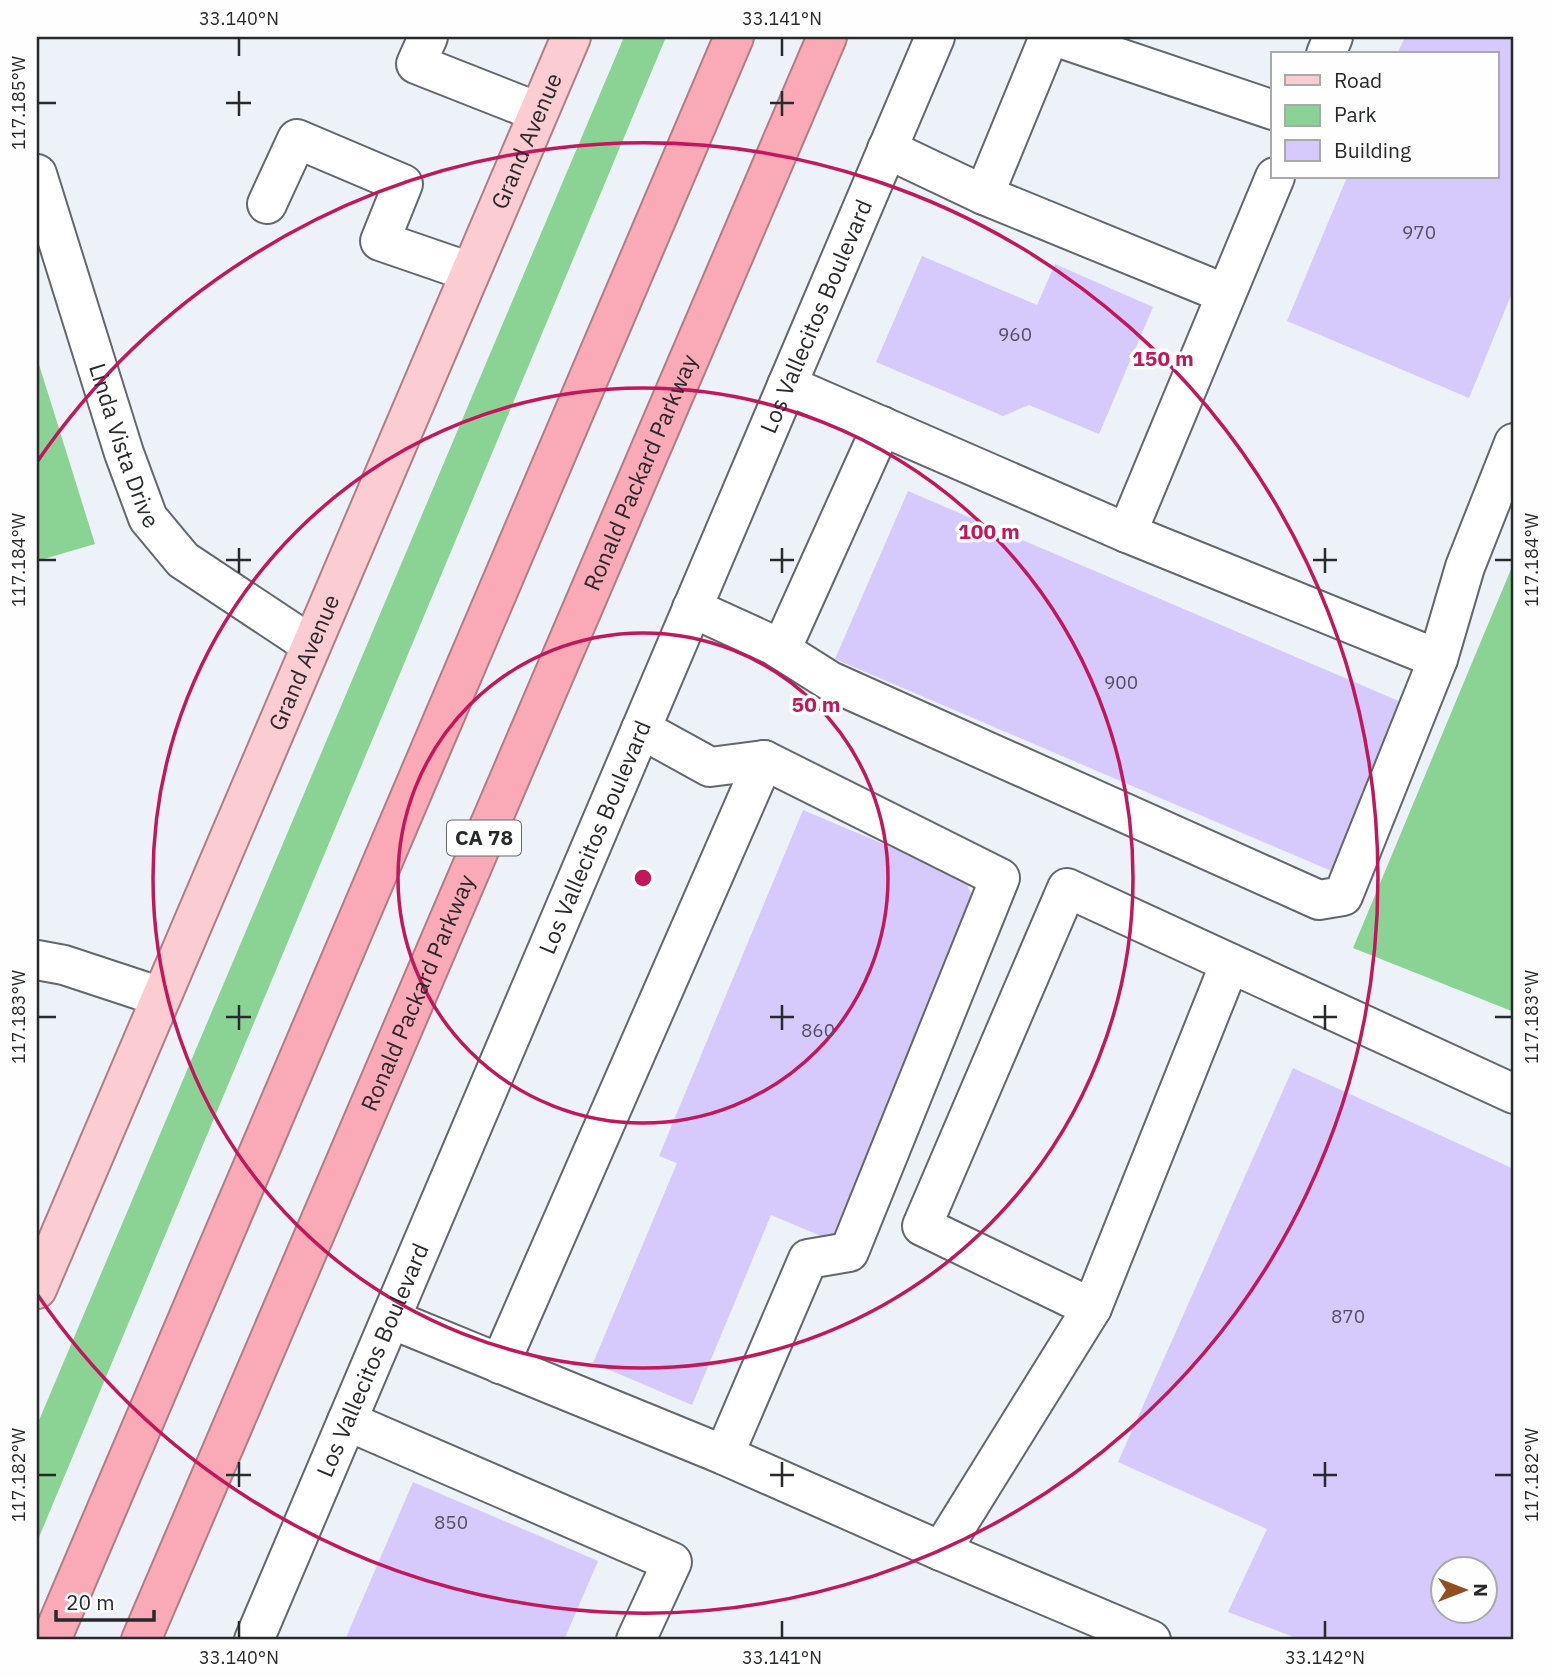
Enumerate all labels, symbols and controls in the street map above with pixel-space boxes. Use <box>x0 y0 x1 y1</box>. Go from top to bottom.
text: 33.140°N <box>199 7 279 30</box>
text: 33.141°N <box>742 7 822 30</box>
legend <box>1271 52 1498 178</box>
text: 117.185°W <box>7 56 30 150</box>
text: Road <box>1334 66 1382 94</box>
street label: Grand Avenue <box>483 68 568 213</box>
text: Park <box>1334 100 1377 128</box>
text: Building <box>1334 136 1411 164</box>
street label: Los Vallecitos Boulevard <box>752 195 878 438</box>
house number: 970 <box>1402 220 1436 244</box>
house number: 960 <box>998 322 1032 346</box>
text: 150 m <box>1132 344 1194 372</box>
street label: Ronald Packard Parkway <box>576 349 704 595</box>
street label: Linda Vista Drive <box>83 359 166 534</box>
text: 117.184°W <box>7 513 30 607</box>
text: 117.184°W <box>1520 513 1543 607</box>
text: 100 m <box>958 517 1020 545</box>
street label: Grand Avenue <box>261 589 346 735</box>
house number: 900 <box>1104 670 1138 694</box>
text: 50 m <box>792 690 840 718</box>
street label: Los Vallecitos Boulevard <box>531 716 657 958</box>
road number: CA 78 <box>447 820 521 856</box>
centre of rings <box>631 866 655 890</box>
street label: Ronald Packard Parkway <box>353 869 481 1115</box>
text: 117.183°W <box>7 970 30 1064</box>
text: 117.183°W <box>1520 970 1543 1064</box>
house number: 860 <box>801 1018 835 1042</box>
street label: Los Vallecitos Boulevard <box>309 1238 435 1481</box>
house number: 870 <box>1331 1304 1365 1328</box>
text: 117.182°W <box>7 1428 30 1522</box>
text: 117.182°W <box>1520 1428 1543 1522</box>
house number: 850 <box>434 1510 468 1534</box>
north arrow <box>1428 1554 1498 1624</box>
scale bar <box>56 1579 154 1623</box>
text: N <box>1469 1583 1493 1597</box>
text: 20 m <box>66 1588 115 1616</box>
text: 33.140°N <box>199 1646 279 1669</box>
text: 33.141°N <box>742 1646 822 1669</box>
text: 33.142°N <box>1285 1646 1365 1669</box>

